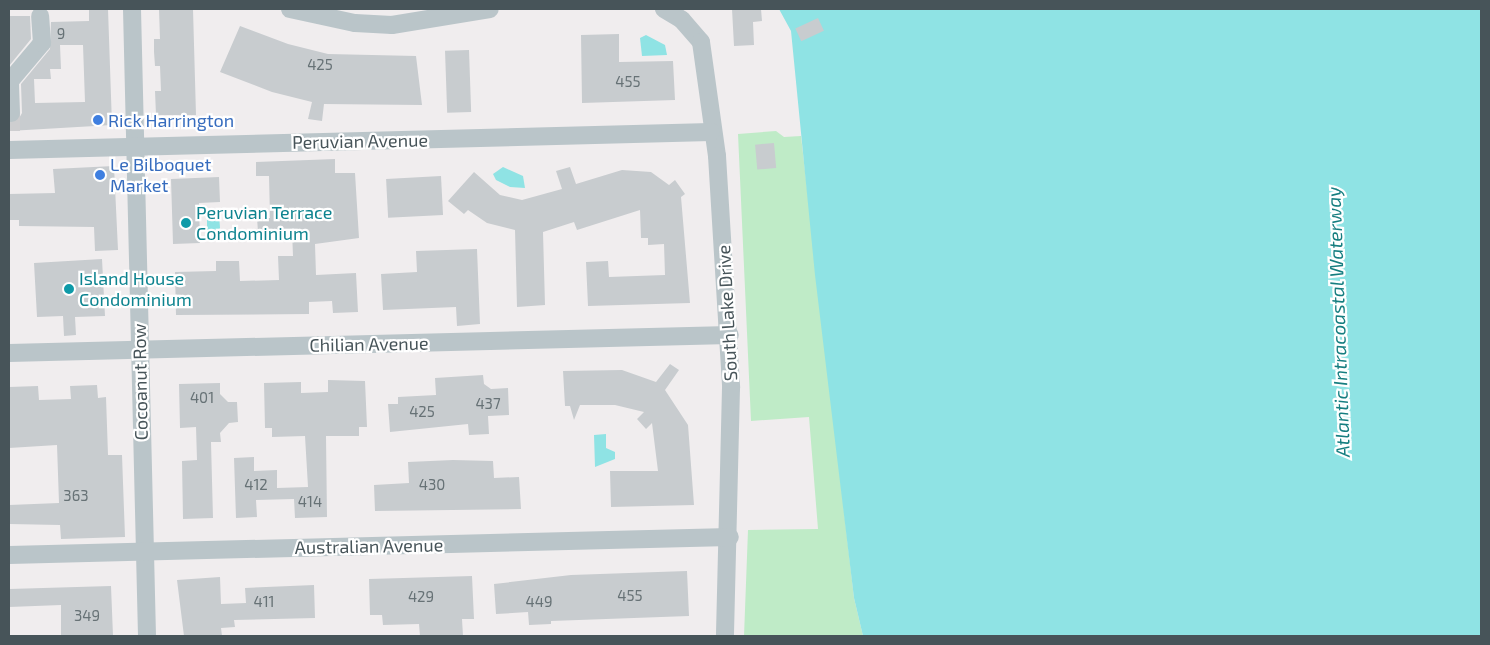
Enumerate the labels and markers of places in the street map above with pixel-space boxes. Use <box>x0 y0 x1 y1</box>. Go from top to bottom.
place label: Rick Harrington <box>108 109 234 131</box>
marker: Rick Harrington <box>92 114 104 126</box>
place label: Le Bilboquet Market <box>110 154 211 196</box>
marker: Le Bilboquet Market <box>94 169 106 181</box>
place label: Peruvian Terrace Condominium <box>196 202 333 244</box>
marker: Peruvian Terrace Condominium <box>180 217 192 229</box>
place label: Island House Condominium <box>79 268 192 310</box>
marker: Island House Condominium <box>63 283 75 295</box>

